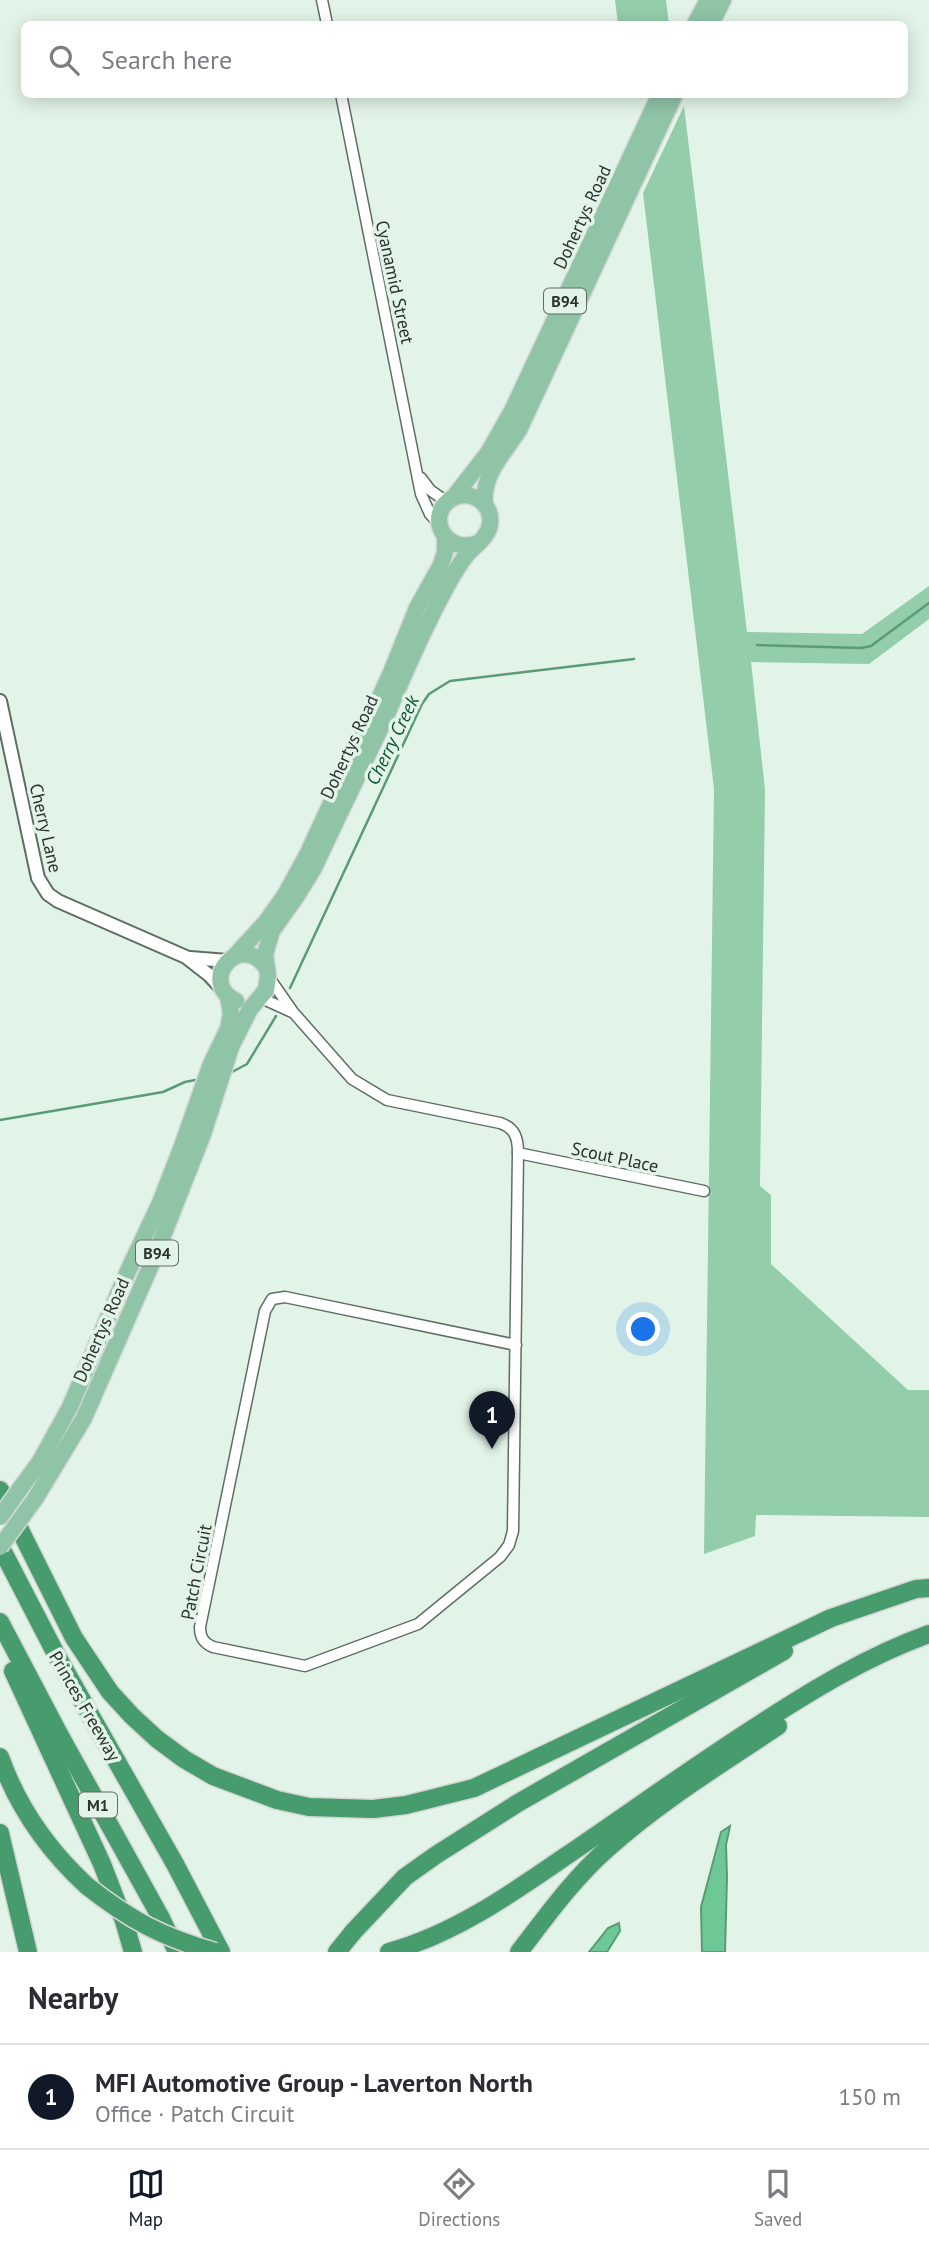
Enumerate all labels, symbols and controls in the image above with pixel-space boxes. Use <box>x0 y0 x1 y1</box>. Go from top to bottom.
search box <box>21 21 908 98</box>
icon: search <box>45 41 83 79</box>
text: Search here <box>101 43 232 76</box>
street label: Dohertys Road <box>548 161 616 273</box>
street label: Cyanamid Street <box>371 218 419 346</box>
road number: B94 <box>544 288 586 314</box>
water label: Cherry Creek <box>360 690 425 789</box>
street label: Dohertys Road <box>315 691 383 803</box>
street label: Cherry Lane <box>25 781 67 875</box>
street label: Scout Place <box>569 1137 661 1177</box>
road number: B94 <box>136 1240 178 1266</box>
street label: Dohertys Road <box>68 1274 134 1386</box>
your location <box>626 1312 660 1346</box>
pin: 1 <box>469 1391 515 1449</box>
street label: Patch Circuit <box>175 1522 217 1622</box>
street label: Princes Freeway <box>44 1647 126 1766</box>
road number: M1 <box>79 1792 117 1817</box>
text: Nearby <box>28 1978 118 2017</box>
text: MFI Automotive Group - Laverton North <box>95 2066 533 2099</box>
text: 1 <box>44 2082 58 2111</box>
text: 150 m <box>839 2082 901 2111</box>
text: Office · Patch Circuit <box>95 2099 294 2128</box>
tab: Map <box>127 2165 165 2231</box>
tab: Directions <box>418 2165 500 2231</box>
tab: Saved <box>754 2165 802 2231</box>

